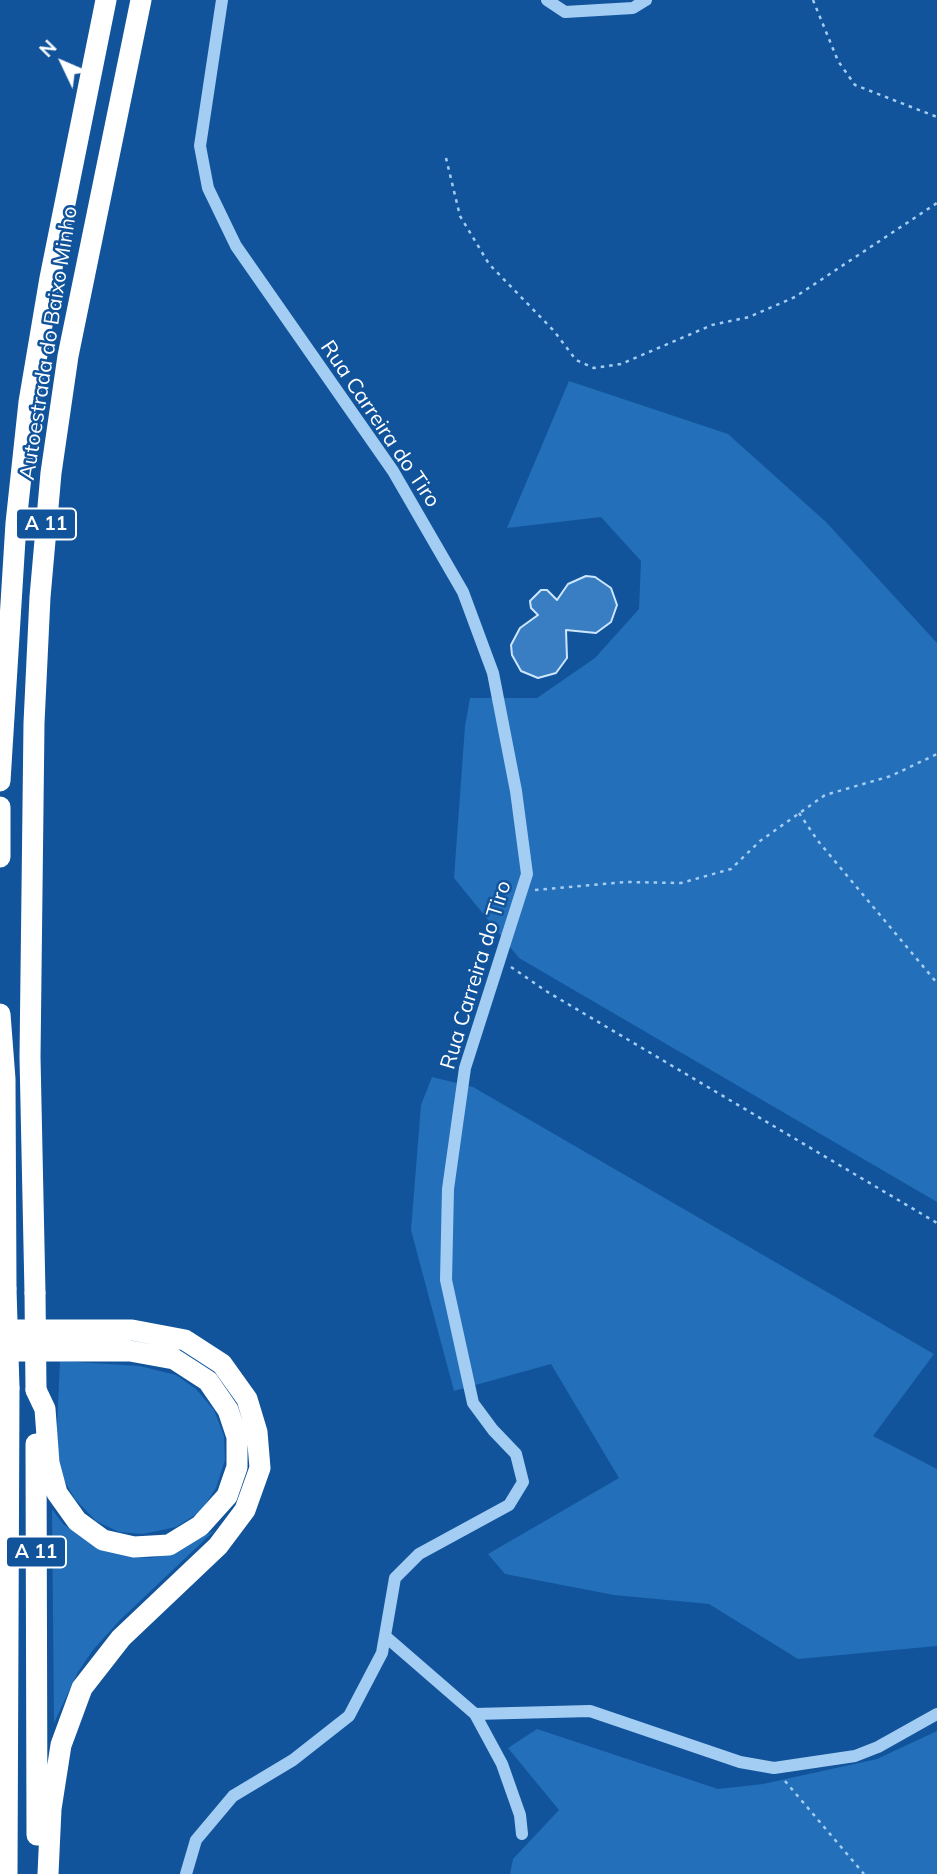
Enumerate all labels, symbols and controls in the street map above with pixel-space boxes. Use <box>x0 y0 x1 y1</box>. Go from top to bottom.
north arrow <box>28 28 98 98</box>
text: N <box>34 35 62 62</box>
street label: Autoestrada do Baixo Minho <box>15 204 83 482</box>
street label: Rua Carreira do Tiro <box>315 336 445 512</box>
road number: A 11 <box>16 509 76 540</box>
street label: Rua Carreira do Tiro <box>435 878 517 1072</box>
road number: A 11 <box>6 1536 66 1568</box>

